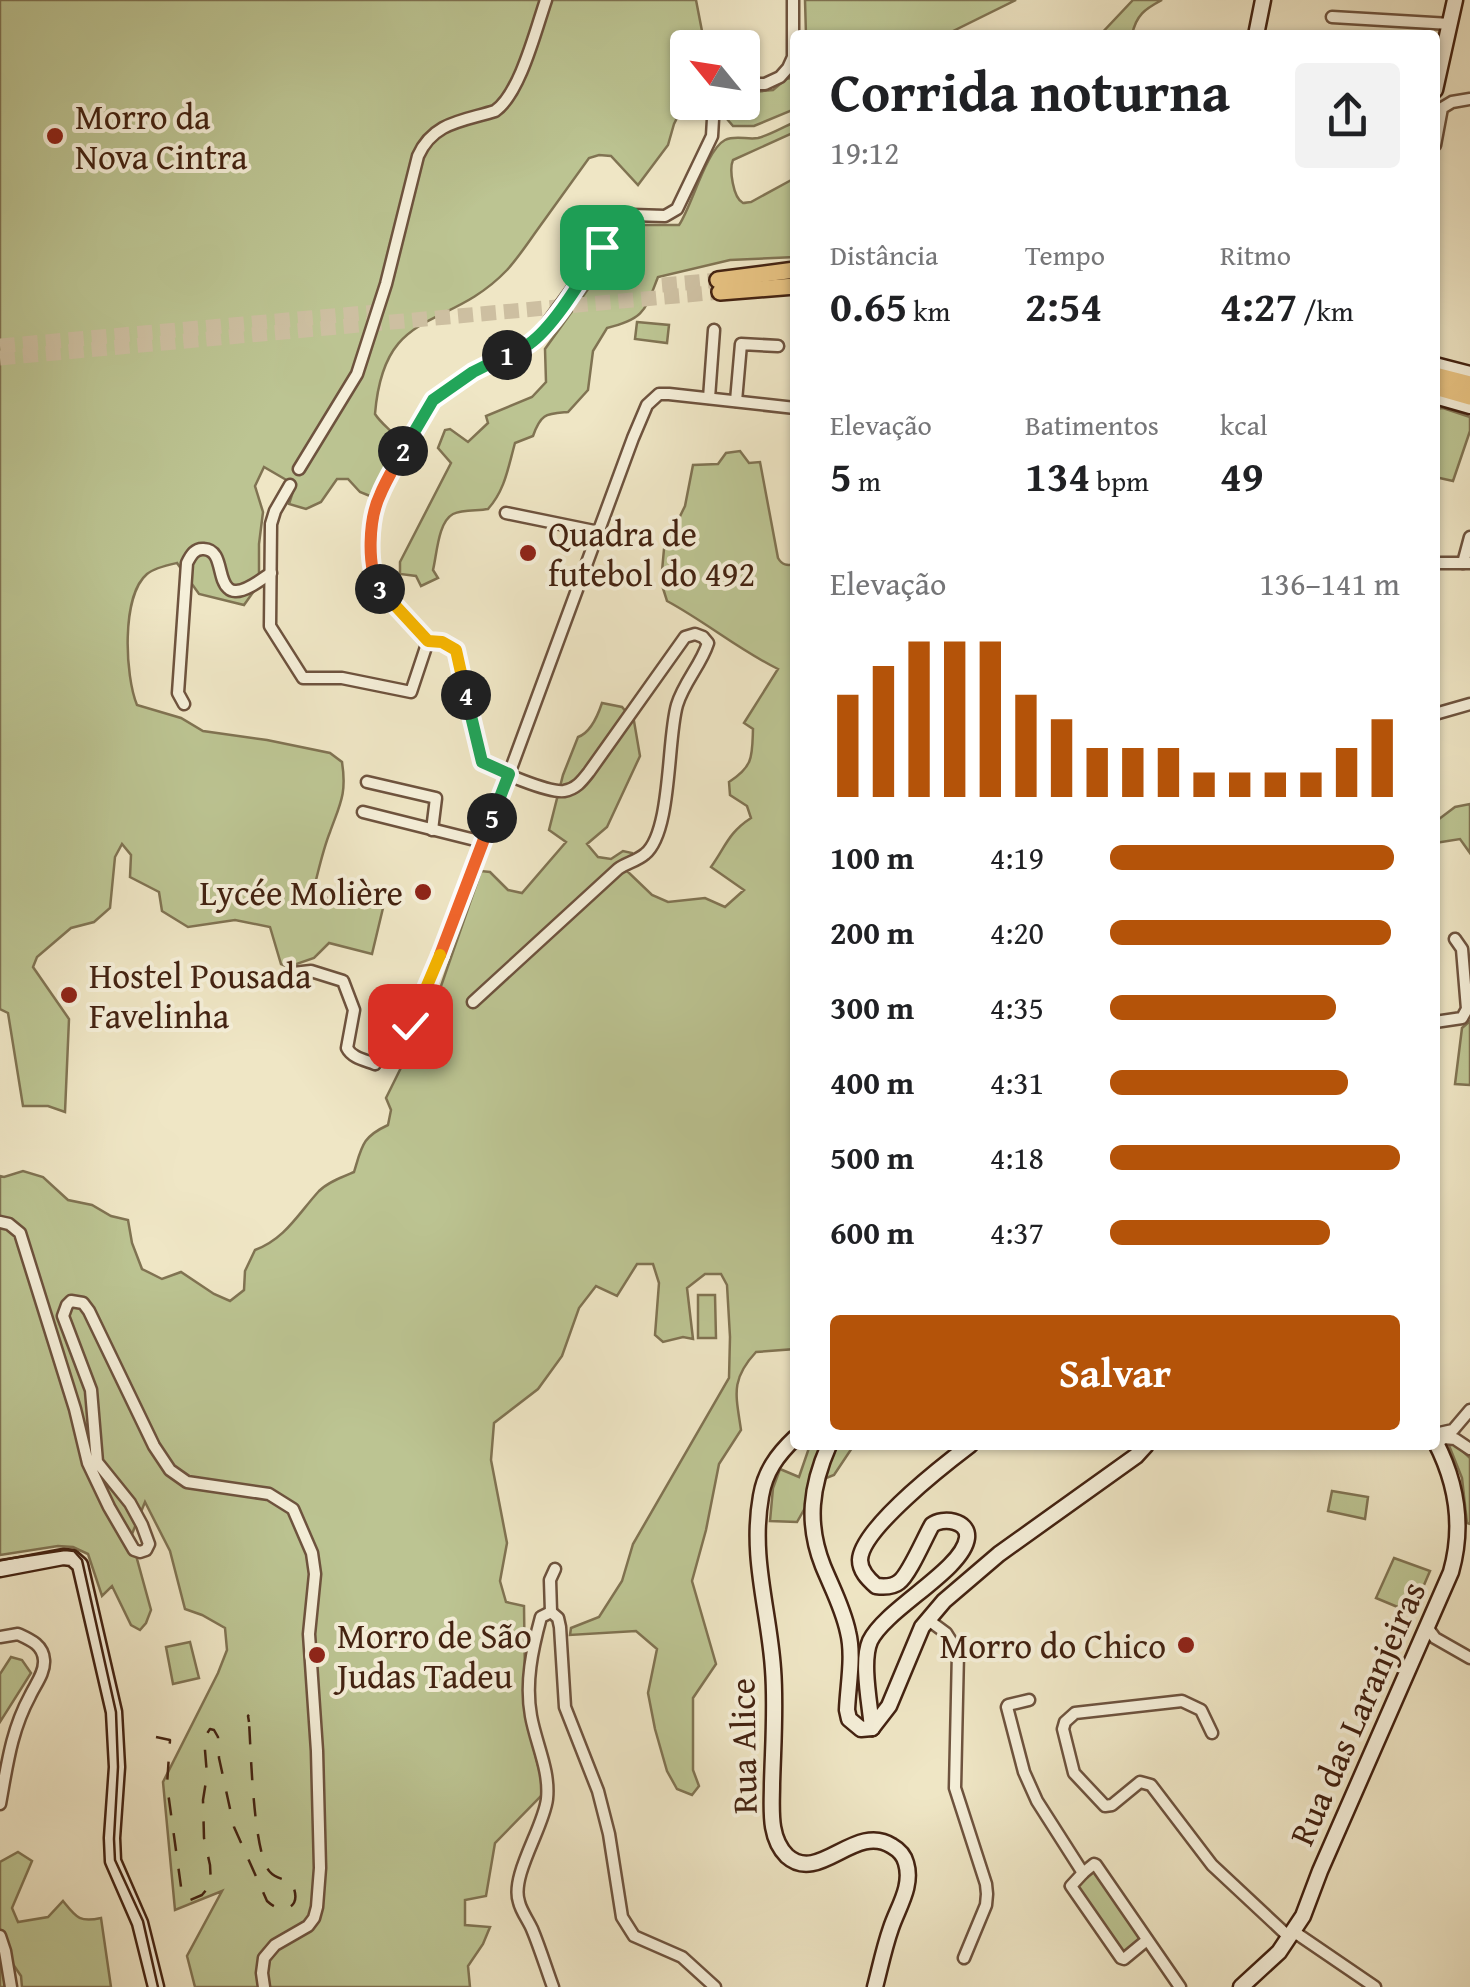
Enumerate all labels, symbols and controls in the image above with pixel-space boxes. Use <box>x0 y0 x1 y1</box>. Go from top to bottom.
north arrow <box>670 30 760 120</box>
map controls <box>670 30 760 120</box>
text: Corrida noturna <box>830 51 1230 131</box>
button: share <box>1295 63 1400 168</box>
place label: Morro da Nova Cintra <box>75 91 248 182</box>
marker: Morro da Nova Cintra <box>44 125 66 147</box>
text: 19:12 <box>830 129 899 176</box>
pin <box>560 205 645 290</box>
icon: arrive <box>575 220 630 275</box>
text: Distância <box>830 234 938 275</box>
text: Tempo <box>1025 234 1105 275</box>
text: Ritmo <box>1220 234 1291 275</box>
text: 0.65 <box>830 275 907 336</box>
text: 2:54 <box>1025 275 1102 336</box>
text: 4:27 <box>1220 275 1297 336</box>
text: km <box>907 290 950 331</box>
text: /km <box>1297 290 1354 331</box>
pin: 1 <box>482 330 532 380</box>
text: 1 <box>500 334 514 375</box>
text: Elevação <box>830 404 932 445</box>
text: Batimentos <box>1025 404 1159 445</box>
text: kcal <box>1220 404 1268 445</box>
pin: 2 <box>378 426 428 476</box>
text: 2 <box>396 430 410 471</box>
text: 5 <box>830 445 852 506</box>
text: 134 <box>1025 445 1090 506</box>
text: 49 <box>1220 445 1264 506</box>
text: m <box>852 460 881 501</box>
text: bpm <box>1090 460 1149 501</box>
place label: Quadra de futebol do 492 <box>548 508 755 599</box>
marker: Quadra de futebol do 492 <box>517 542 539 564</box>
text: Elevação <box>830 560 946 607</box>
text: 136–141 m <box>1259 560 1400 607</box>
pin: 3 <box>355 564 405 614</box>
text: 3 <box>373 568 387 609</box>
pin: 4 <box>441 670 491 720</box>
text: 4 <box>459 674 473 715</box>
pin: 5 <box>467 793 517 843</box>
text: 5 <box>485 797 499 838</box>
text: 100 m <box>830 834 914 881</box>
text: 4:19 <box>990 834 1044 881</box>
place label: Lycée Molière <box>199 867 403 918</box>
marker: Lycée Molière <box>412 881 434 903</box>
text: 200 m <box>830 909 914 956</box>
text: 4:20 <box>990 909 1044 956</box>
place label: Hostel Pousada Favelinha <box>89 950 312 1041</box>
marker: Hostel Pousada Favelinha <box>58 984 80 1006</box>
pin <box>368 984 453 1069</box>
text: 300 m <box>830 984 914 1031</box>
text: 4:35 <box>990 984 1044 1031</box>
icon: check <box>383 999 438 1054</box>
text: 400 m <box>830 1059 914 1106</box>
text: 4:31 <box>990 1059 1044 1106</box>
text: 500 m <box>830 1134 914 1181</box>
text: 4:18 <box>990 1134 1044 1181</box>
text: 600 m <box>830 1209 914 1256</box>
text: 4:37 <box>990 1209 1044 1256</box>
button: Salvar <box>830 1315 1400 1430</box>
street label: Rua das Laranjeiras <box>1276 1573 1438 1853</box>
place label: Morro de São Judas Tadeu <box>333 1610 532 1701</box>
place label: Morro do Chico <box>939 1620 1166 1671</box>
marker: Morro do Chico <box>1175 1634 1197 1656</box>
marker: Morro de São Judas Tadeu <box>306 1644 328 1666</box>
street label: Rua Alice <box>716 1677 770 1815</box>

